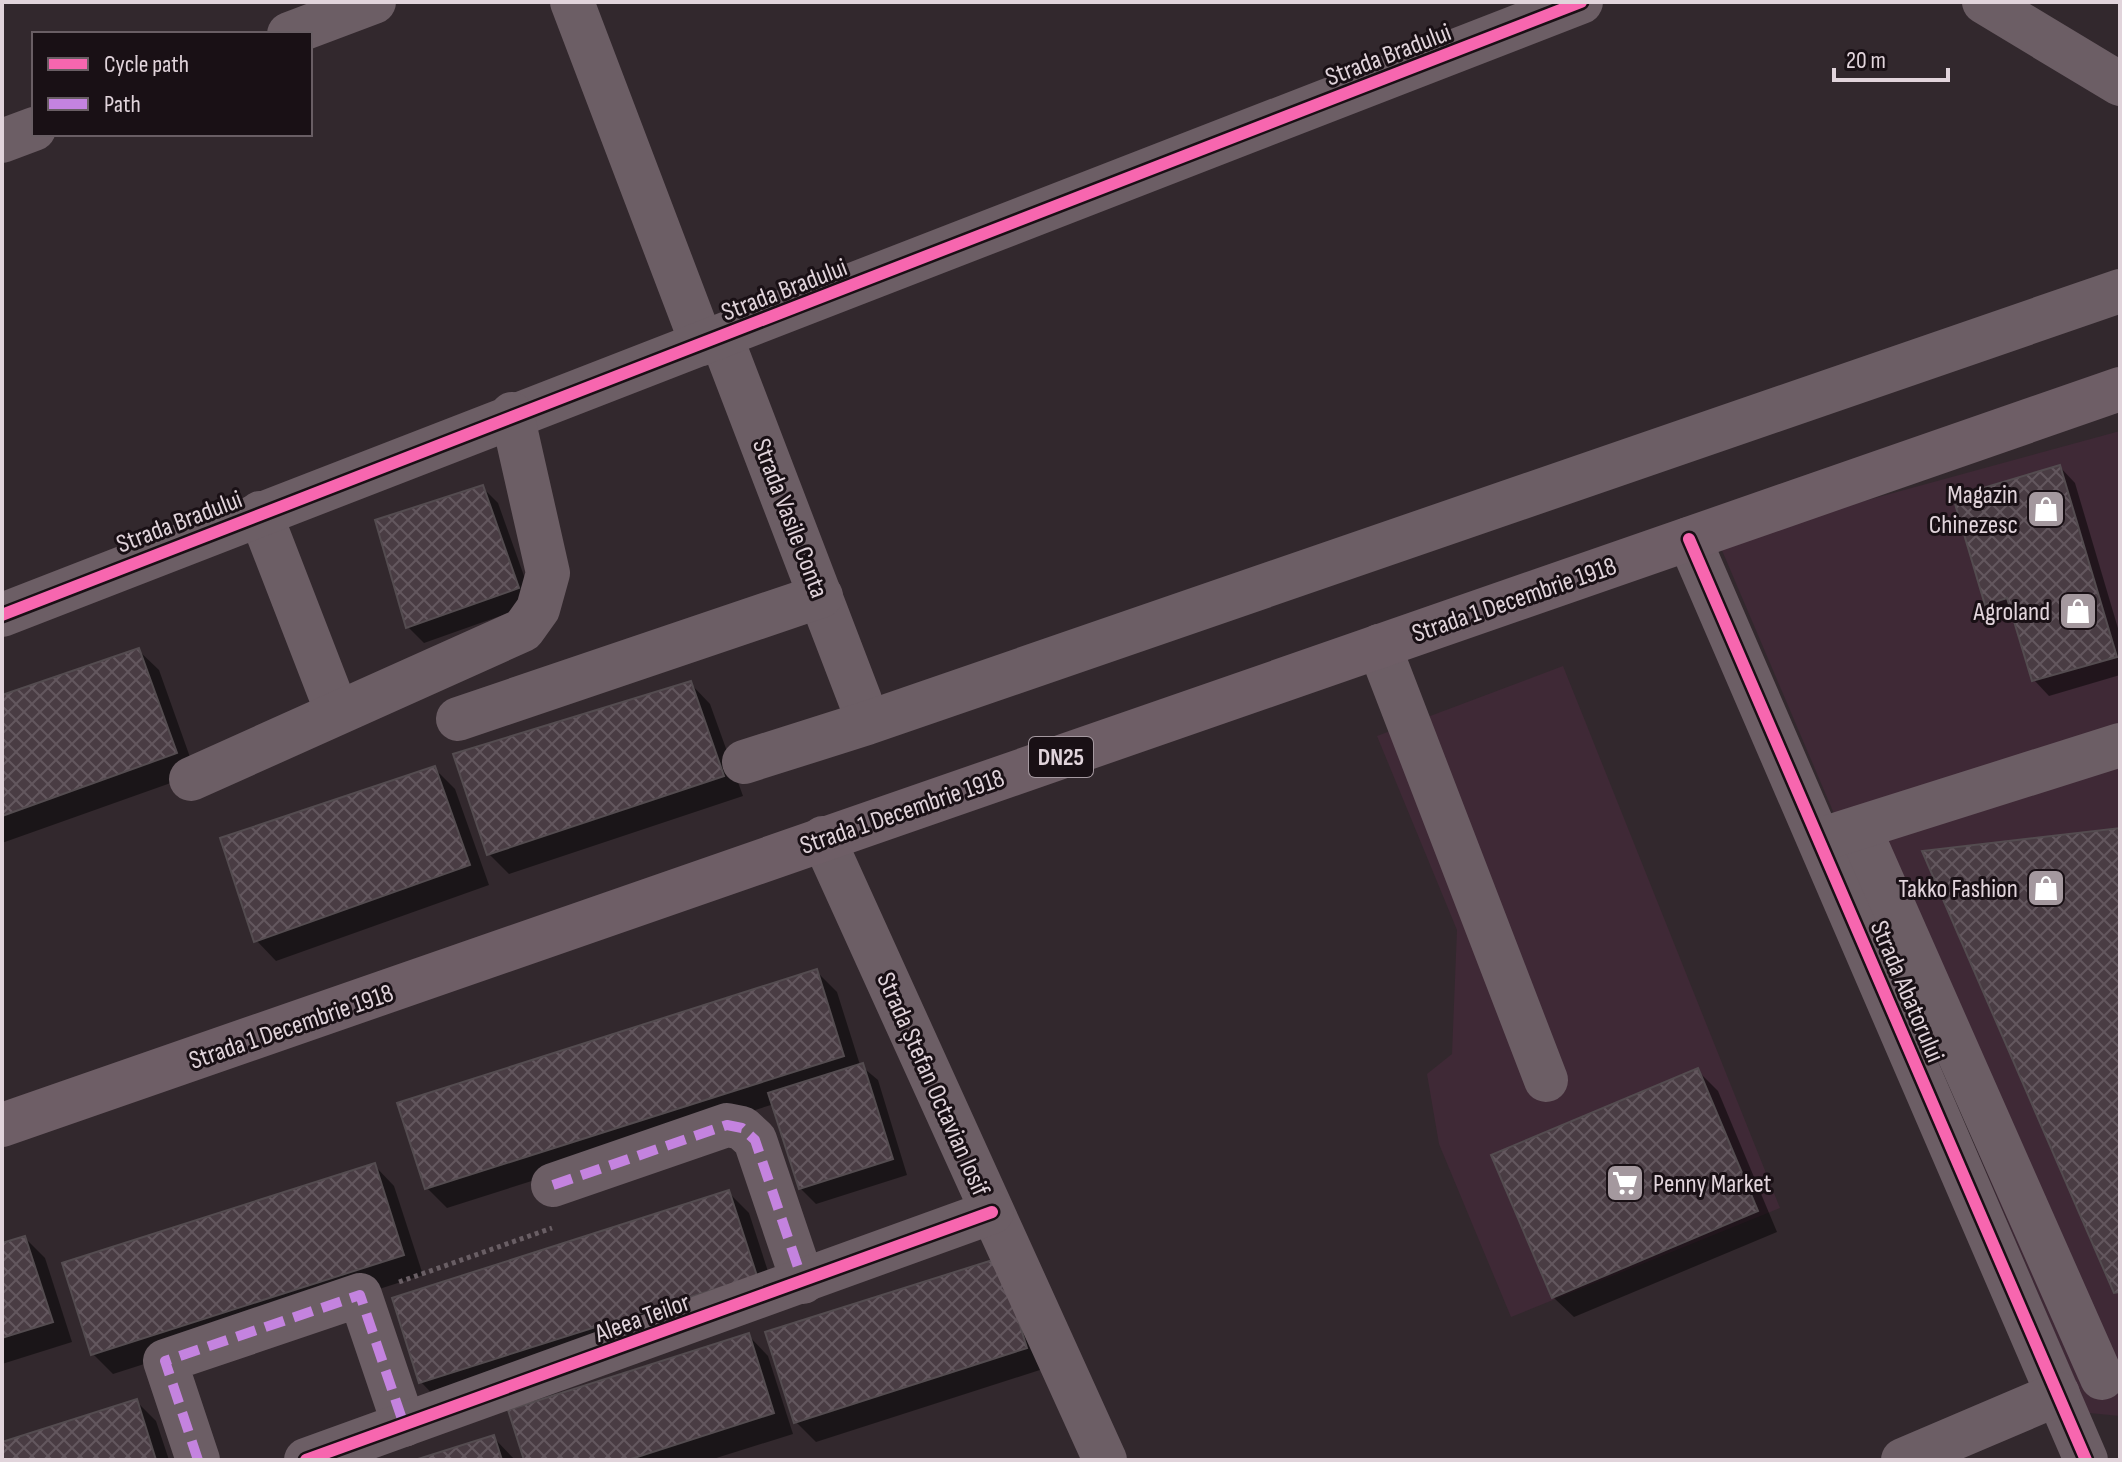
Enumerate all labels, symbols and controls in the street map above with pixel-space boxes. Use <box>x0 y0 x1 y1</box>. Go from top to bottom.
street label: Strada Bradului <box>1321 17 1456 94</box>
legend <box>32 32 312 136</box>
scale bar <box>1834 32 1948 82</box>
text: 20 m <box>1846 46 1886 75</box>
text: Cycle path <box>104 50 189 79</box>
text: Path <box>104 90 141 119</box>
street label: Strada Bradului <box>717 252 852 329</box>
street label: Strada Vasile Conta <box>745 435 834 602</box>
place label: Magazin Chinezesc <box>1929 480 2018 541</box>
street label: Strada Bradului <box>112 484 247 561</box>
shop icon: Magazin Chinezesc <box>2025 488 2067 530</box>
street label: Strada 1 Decembrie 1918 <box>1408 551 1621 650</box>
shop icon: Agroland <box>2057 590 2099 632</box>
place label: Agroland <box>1972 597 2050 628</box>
road number: DN25 <box>1029 737 1093 777</box>
street label: Strada 1 Decembrie 1918 <box>796 763 1009 862</box>
shop icon: Takko Fashion <box>2025 867 2067 909</box>
place label: Takko Fashion <box>1898 874 2018 905</box>
street label: Strada Abatorului <box>1863 916 1950 1067</box>
street label: Strada Ștefan Octavian Iosif <box>869 968 996 1202</box>
street label: Strada 1 Decembrie 1918 <box>185 978 398 1077</box>
supermarket icon: Penny Market <box>1604 1162 1646 1204</box>
place label: Penny Market <box>1653 1169 1772 1200</box>
street label: Aleea Teilor <box>590 1287 695 1350</box>

